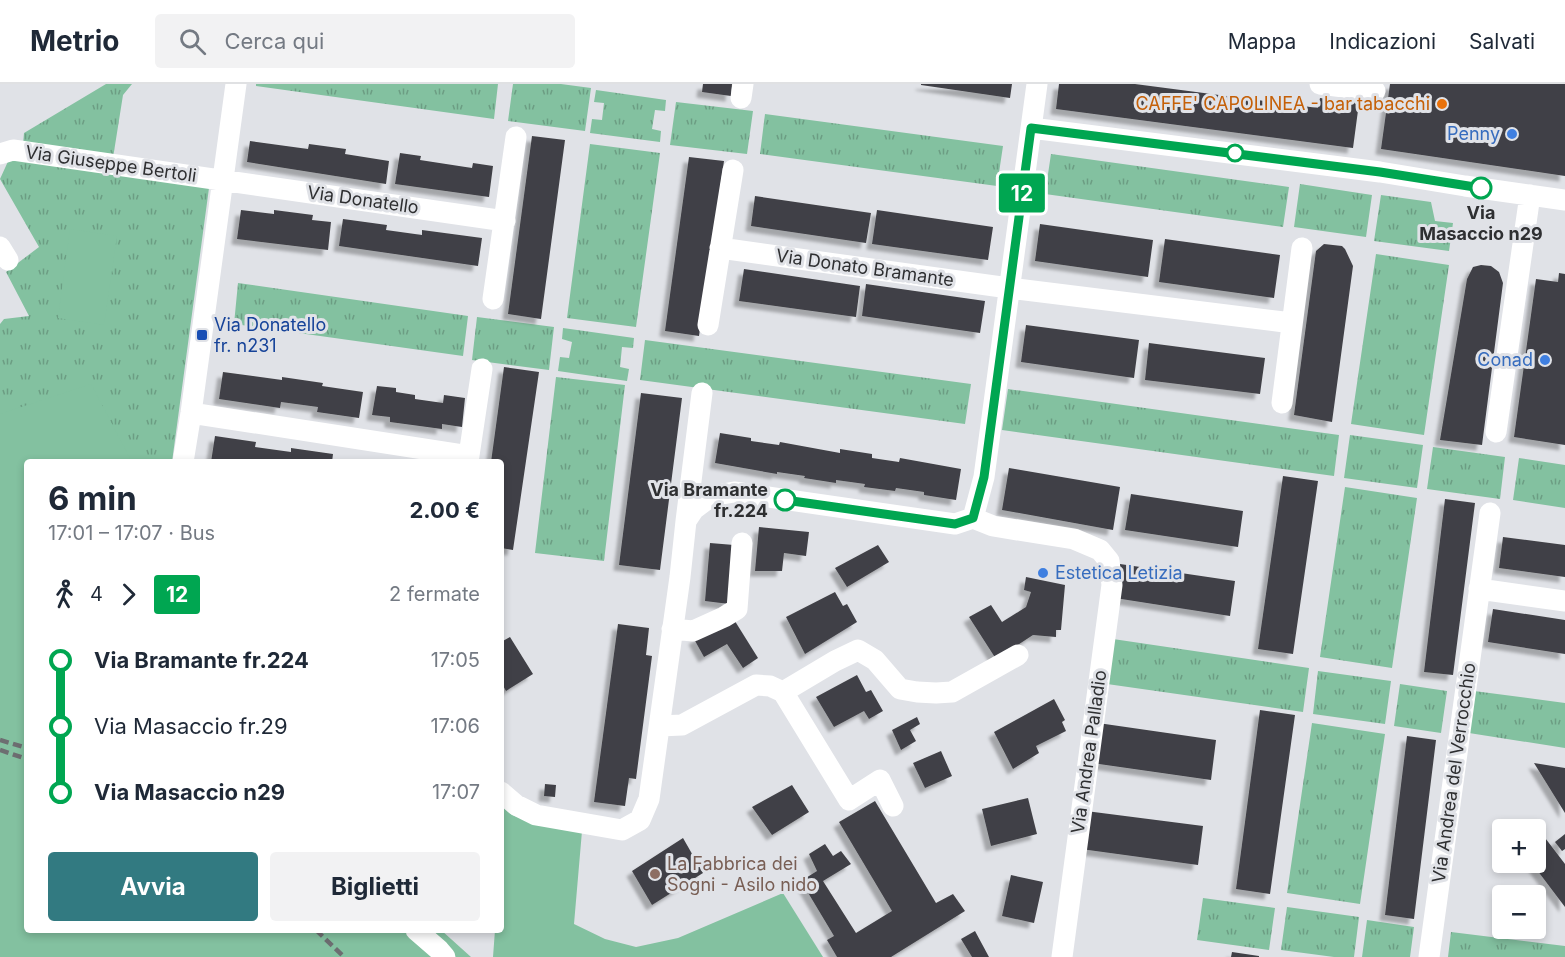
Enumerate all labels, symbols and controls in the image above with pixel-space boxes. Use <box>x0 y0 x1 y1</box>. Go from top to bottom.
search box <box>155 14 575 68</box>
text: Metrio <box>30 24 119 58</box>
icon: search <box>176 25 209 58</box>
text: Cerca qui <box>224 28 324 54</box>
text: Mappa <box>1228 29 1296 54</box>
text: Indicazioni <box>1329 29 1436 54</box>
text: Salvati <box>1469 29 1535 54</box>
place label: CAFFE' CAPOLINEA - bar tabacchi <box>1135 93 1430 114</box>
marker: CAFFE' CAPOLINEA - bar tabacchi <box>1435 97 1449 111</box>
place label: Penny <box>1447 123 1500 144</box>
marker: Penny <box>1505 127 1519 141</box>
street label: Via Giuseppe Bertoli <box>24 141 198 186</box>
unlabelled marker <box>1226 144 1244 162</box>
line badge: 12 <box>995 174 1049 212</box>
marker: Via Masaccio n29 <box>1470 177 1492 199</box>
street label: Via Donatello <box>306 181 420 218</box>
text: 12 <box>1011 181 1033 206</box>
place label: Via Masaccio n29 <box>1419 202 1543 244</box>
street label: Via Donato Bramante <box>775 245 955 290</box>
place label: Via Donatello fr. n231 <box>214 314 326 356</box>
marker: Via Donatello fr. n231 <box>195 328 209 342</box>
place label: Conad <box>1477 349 1533 370</box>
marker: Conad <box>1538 353 1552 367</box>
text: 6 min <box>48 478 137 518</box>
place label: Via Bramante fr.224 <box>650 479 768 521</box>
marker: Via Bramante fr.224 <box>774 489 796 511</box>
text: 2.00 € <box>409 497 480 523</box>
text: 17:01 – 17:07 · Bus <box>48 521 215 545</box>
place label: Estetica Letizia <box>1055 562 1183 583</box>
marker: Estetica Letizia <box>1036 566 1050 580</box>
icon: walk <box>48 578 81 611</box>
icon: forward <box>112 578 145 611</box>
text: 4 <box>90 582 103 606</box>
text: 12 <box>166 582 188 607</box>
text: 2 fermate <box>389 582 480 606</box>
text: Via Bramante fr.224 <box>94 647 309 673</box>
text: 17:05 <box>431 648 480 672</box>
street label: Via Andrea del Verrocchio <box>1428 662 1479 884</box>
street label: Via Andrea Palladio <box>1067 669 1110 835</box>
text: Via Masaccio fr.29 <box>94 713 288 739</box>
text: 17:06 <box>430 714 480 738</box>
text: Via Masaccio n29 <box>94 779 285 805</box>
text: 17:07 <box>432 780 480 804</box>
map controls <box>1492 819 1546 939</box>
button: + <box>1492 819 1546 873</box>
button: Avvia <box>48 852 258 921</box>
button: Biglietti <box>270 852 480 921</box>
place label: La Fabbrica dei Sogni - Asilo nido <box>667 853 817 895</box>
marker: La Fabbrica dei Sogni - Asilo nido <box>648 867 662 881</box>
button: − <box>1492 885 1546 939</box>

